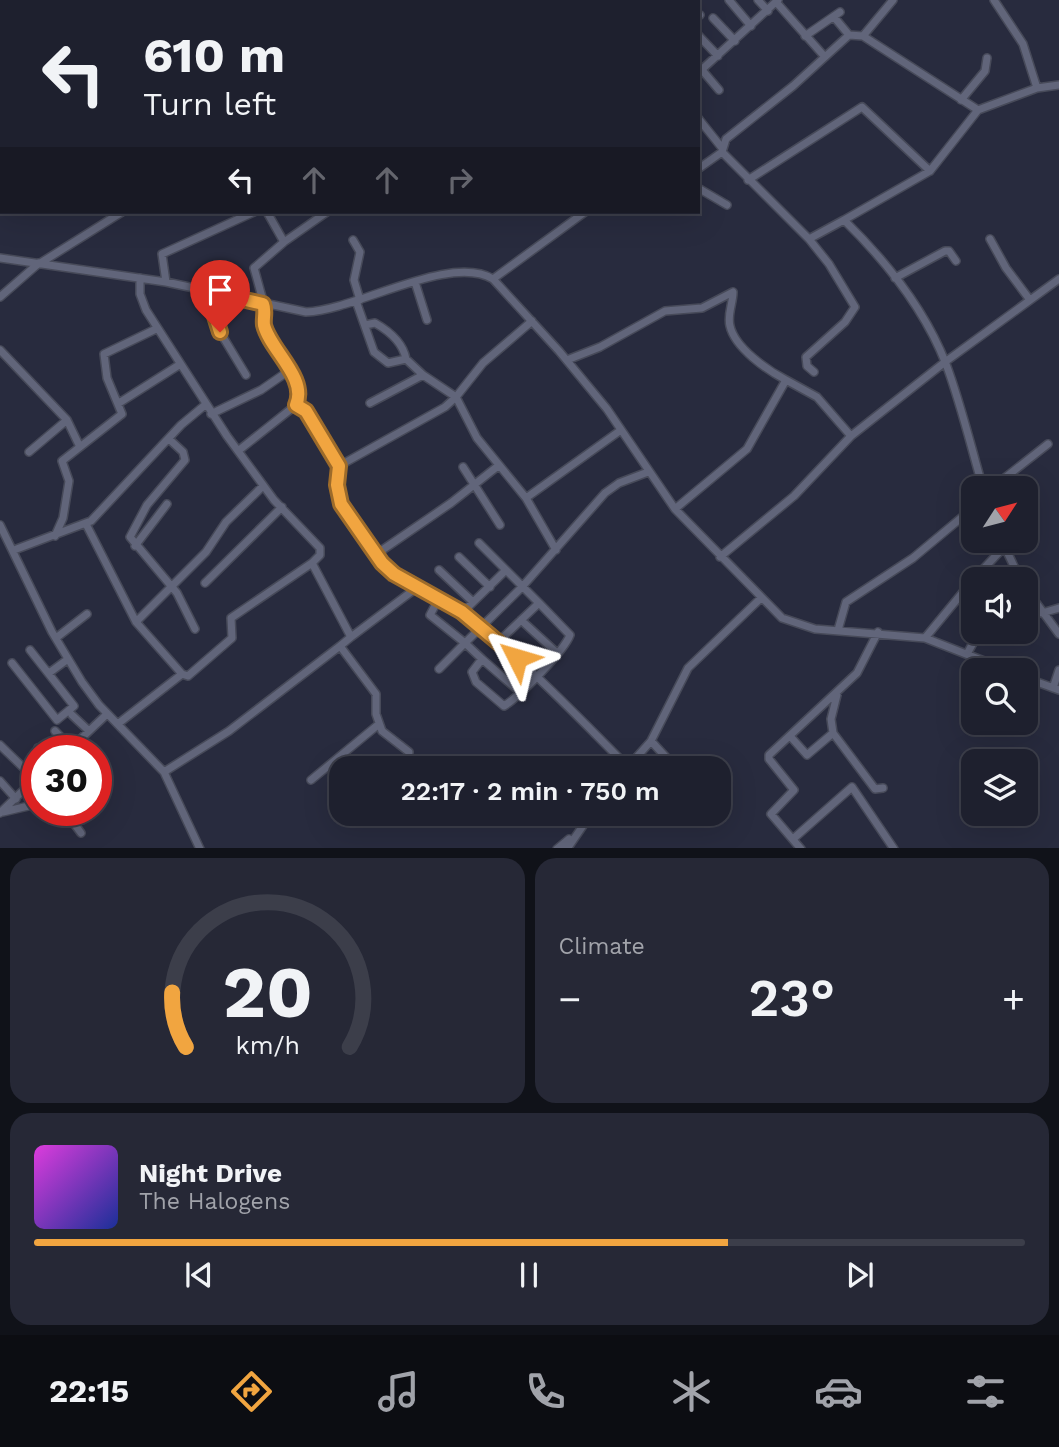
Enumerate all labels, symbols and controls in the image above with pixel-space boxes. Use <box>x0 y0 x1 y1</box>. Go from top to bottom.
text: 610 m <box>143 26 285 84</box>
icon: left <box>28 28 119 119</box>
text: Turn left <box>143 85 276 123</box>
icon: left <box>222 161 260 199</box>
icon: ahead <box>295 161 333 199</box>
icon: ahead <box>368 161 406 199</box>
icon: right <box>441 161 479 199</box>
pin <box>190 260 250 332</box>
icon: arrive <box>201 271 239 309</box>
north arrow <box>961 476 1038 553</box>
map controls <box>961 476 1038 826</box>
button: sound <box>961 567 1038 644</box>
position arrow <box>480 621 554 695</box>
button: search <box>961 658 1038 735</box>
speed limit sign: 30 <box>21 735 112 826</box>
button: layers <box>961 749 1038 826</box>
text: 22:17 · 2 min · 750 m <box>400 776 660 806</box>
text: Climate <box>559 933 645 960</box>
text: 20 <box>222 949 312 1035</box>
text: 23° <box>749 968 835 1029</box>
text: − <box>559 977 581 1021</box>
text: + <box>1002 977 1025 1021</box>
text: km/h <box>235 1030 299 1059</box>
text: Night Drive <box>139 1158 282 1188</box>
text: The Halogens <box>139 1188 290 1215</box>
icon: previous <box>180 1256 218 1294</box>
icon: pause <box>510 1256 548 1294</box>
icon: next <box>841 1256 879 1294</box>
icon: directions <box>227 1367 276 1416</box>
icon: music <box>374 1367 423 1416</box>
icon: phone <box>521 1367 570 1416</box>
icon: climate <box>667 1367 716 1416</box>
icon: car <box>814 1367 863 1416</box>
icon: filters <box>961 1367 1010 1416</box>
text: 22:15 <box>49 1372 129 1410</box>

